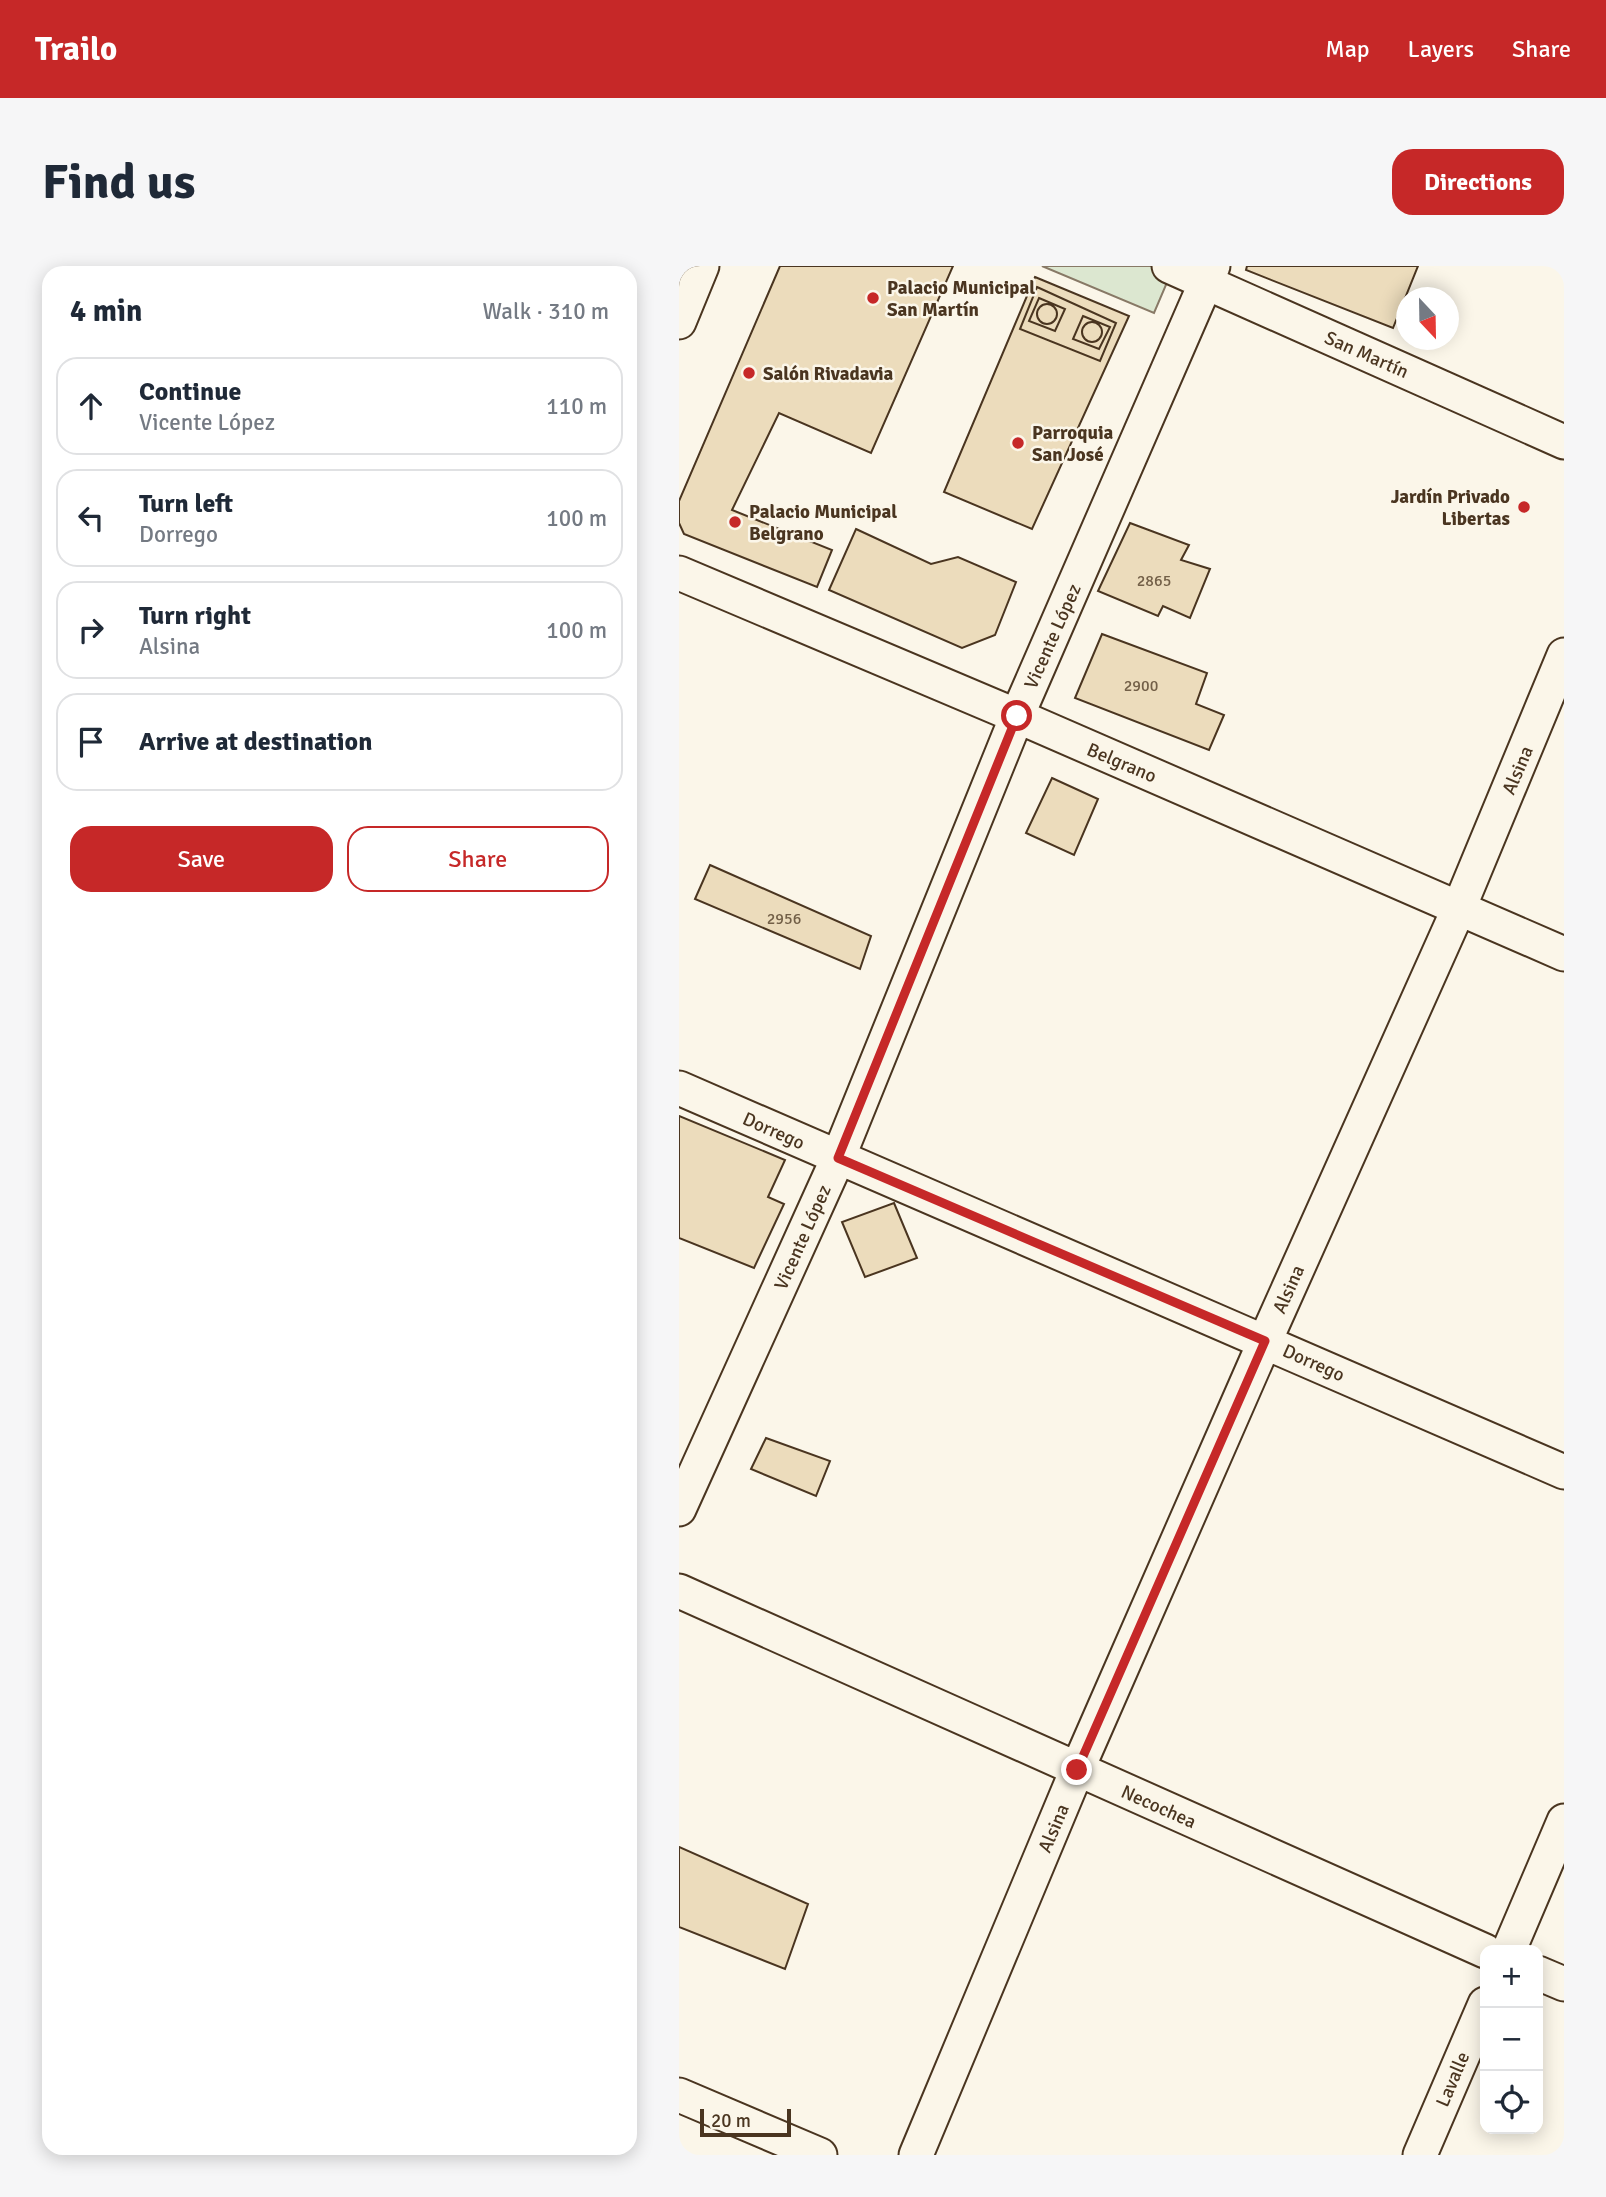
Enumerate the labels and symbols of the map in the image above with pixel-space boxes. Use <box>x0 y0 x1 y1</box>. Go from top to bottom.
place label: Palacio Municipal San Martín <box>887 276 1035 322</box>
north arrow <box>1396 287 1459 350</box>
marker: Palacio Municipal San Martín <box>865 290 881 306</box>
street label: San Martín <box>1321 326 1412 384</box>
place label: Salón Rivadavia <box>763 362 894 386</box>
marker: Salón Rivadavia <box>741 365 757 381</box>
place label: Parroquia San José <box>1032 421 1114 467</box>
marker: Parroquia San José <box>1010 435 1026 451</box>
place label: Jardín Privado Libertas <box>1391 485 1510 531</box>
marker: Jardín Privado Libertas <box>1516 499 1532 515</box>
place label: Palacio Municipal Belgrano <box>749 500 897 546</box>
marker: Palacio Municipal Belgrano <box>727 514 743 530</box>
house number: 2865 <box>1137 571 1171 591</box>
street label: Vicente López <box>1019 580 1087 693</box>
house number: 2900 <box>1124 676 1158 696</box>
route start <box>1001 700 1032 731</box>
street label: Belgrano <box>1083 738 1160 788</box>
street label: Alsina <box>1497 742 1539 798</box>
house number: 2956 <box>767 909 801 929</box>
street label: Dorrego <box>739 1107 808 1155</box>
street label: Vicente López <box>769 1181 837 1294</box>
street label: Alsina <box>1268 1261 1310 1317</box>
street label: Dorrego <box>1279 1339 1348 1387</box>
route end <box>1061 1754 1092 1785</box>
street label: Necochea <box>1117 1780 1200 1834</box>
street label: Alsina <box>1033 1800 1075 1856</box>
street label: Lavalle <box>1431 2048 1475 2111</box>
scale bar <box>700 2106 791 2138</box>

